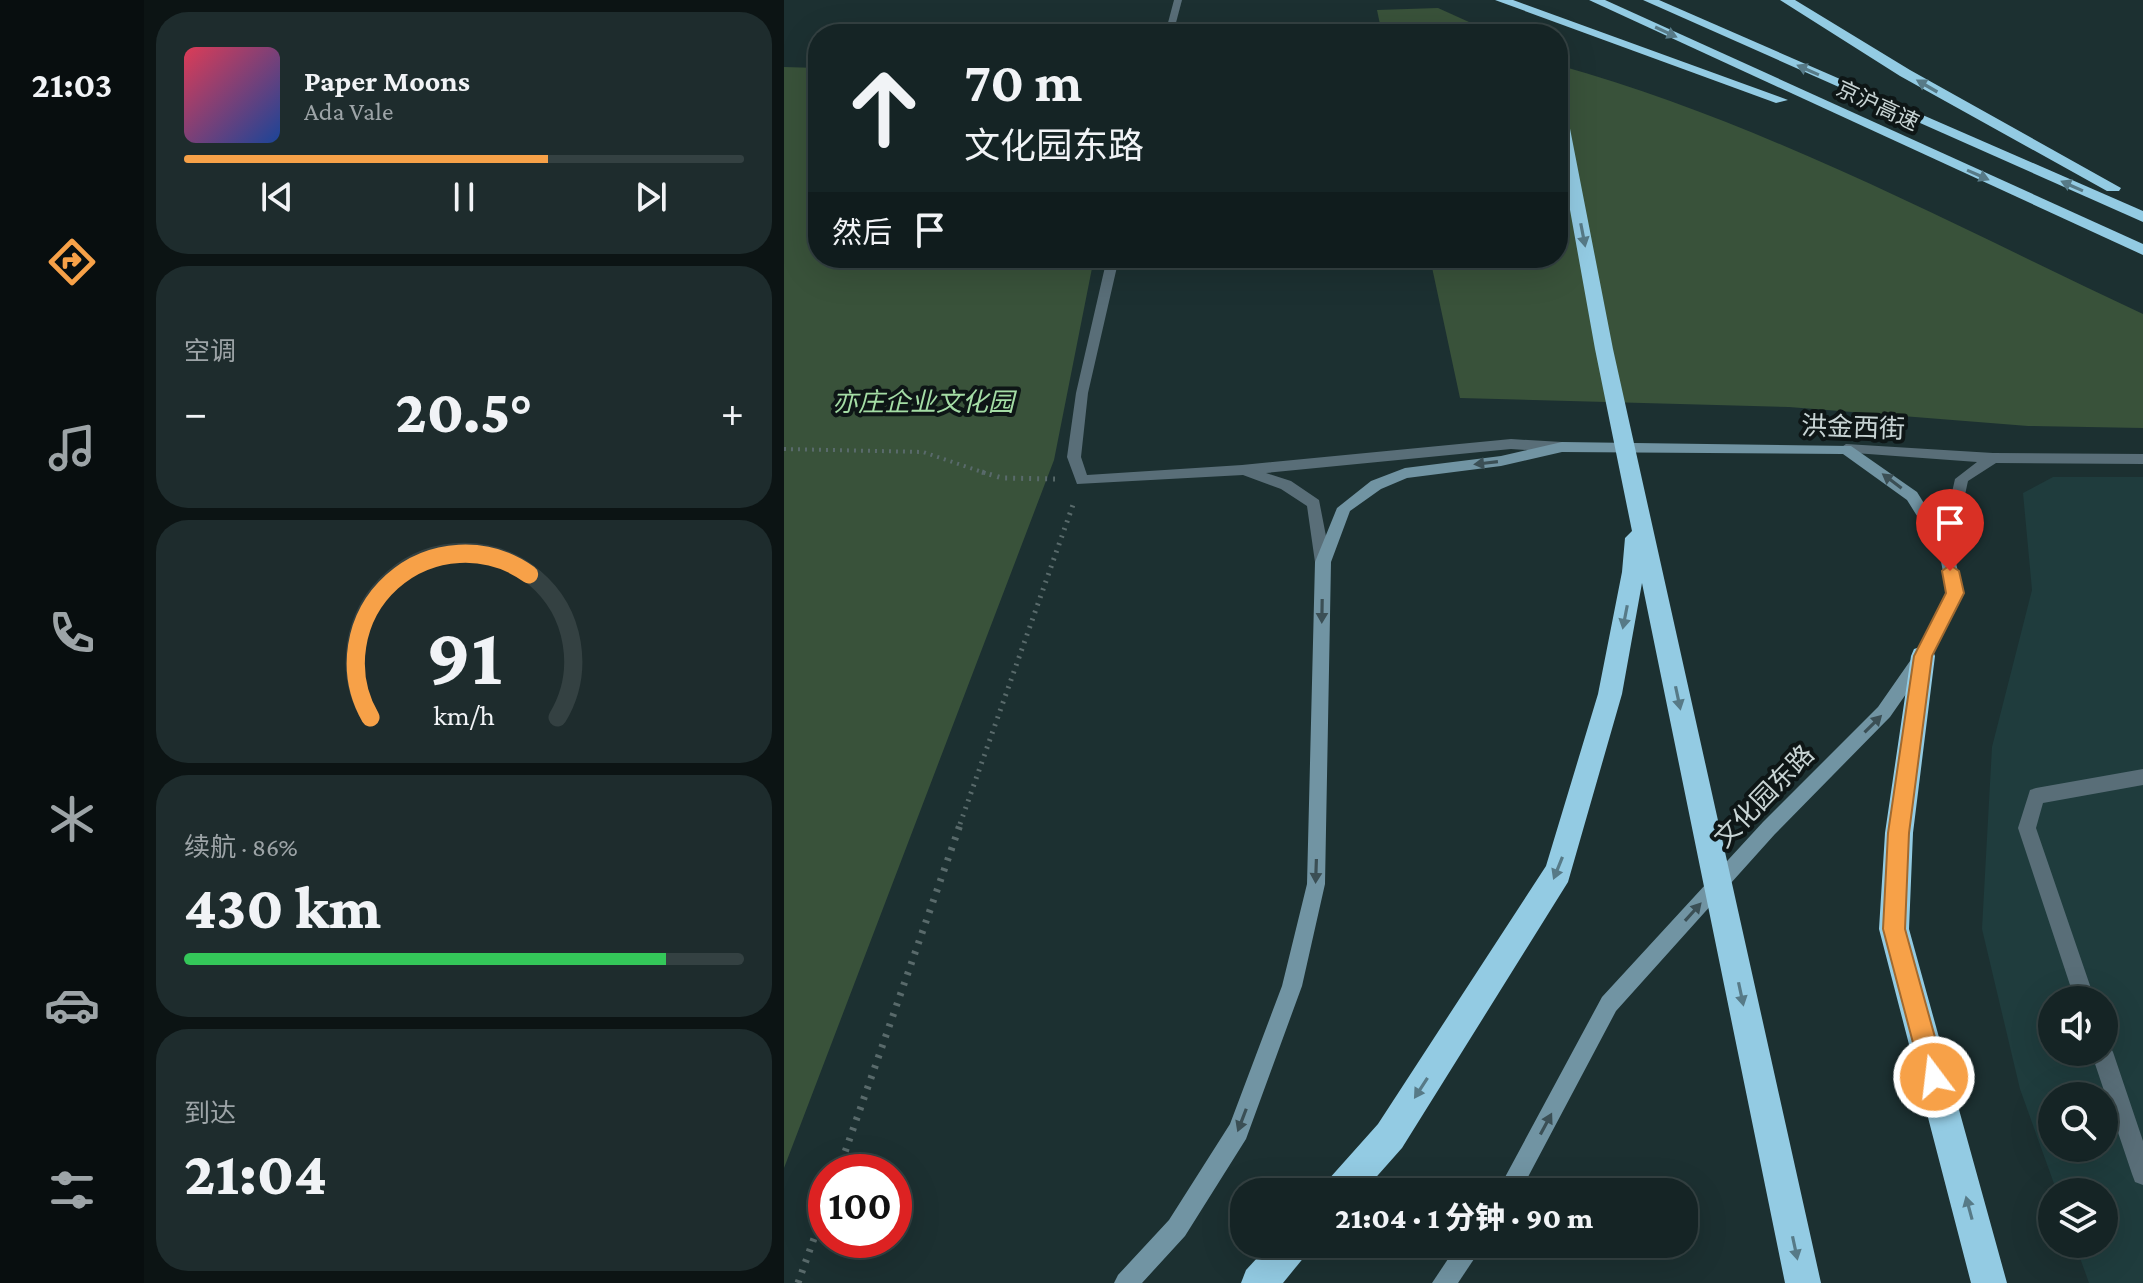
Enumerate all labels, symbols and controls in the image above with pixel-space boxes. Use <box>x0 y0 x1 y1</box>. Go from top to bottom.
one-way arrow <box>1654 26 1677 39</box>
text: 70 m <box>964 51 1083 113</box>
icon: ahead <box>832 56 936 160</box>
one-way arrow <box>1796 63 1820 76</box>
text: Paper Moons <box>304 64 470 97</box>
text: 21:03 <box>32 65 112 105</box>
street label: 京沪高速 <box>1833 76 1923 135</box>
one-way arrow <box>1916 79 1938 93</box>
text: Ada Vale <box>304 97 393 126</box>
text: 文化园东路 <box>964 126 1144 166</box>
one-way arrow <box>1967 169 1990 182</box>
icon: previous <box>255 175 299 219</box>
icon: pause <box>442 175 486 219</box>
icon: next <box>629 175 673 219</box>
one-way arrow <box>2060 179 2083 192</box>
icon: arrive <box>908 208 952 252</box>
text: 然后 <box>832 216 892 249</box>
one-way arrow <box>1577 223 1589 248</box>
icon: directions <box>44 234 100 290</box>
text: 空调 <box>184 337 236 366</box>
text: 20.5° <box>395 378 533 445</box>
text: − <box>184 388 207 436</box>
text: + <box>721 388 744 436</box>
park label: 亦庄企业文化园 <box>832 388 1018 417</box>
street label: 洪金西街 <box>1801 411 1905 444</box>
icon: music <box>44 420 100 476</box>
one-way arrow <box>1473 457 1498 470</box>
one-way arrow <box>1882 474 1903 489</box>
pin <box>1916 489 1984 571</box>
icon: arrive <box>1928 501 1972 545</box>
one-way arrow <box>1315 599 1328 624</box>
icon: phone <box>44 605 100 661</box>
one-way arrow <box>1618 605 1630 630</box>
text: 91 <box>426 608 502 701</box>
one-way arrow <box>1672 685 1685 710</box>
text: km/h <box>433 699 495 731</box>
one-way arrow <box>1863 715 1881 734</box>
street label: 文化园东路 <box>1709 740 1820 853</box>
icon: climate <box>44 791 100 847</box>
text: 续航 · 86% <box>184 833 298 862</box>
one-way arrow <box>1551 856 1564 880</box>
one-way arrow <box>1310 859 1323 884</box>
text: 430 km <box>184 874 381 941</box>
one-way arrow <box>1684 903 1701 923</box>
icon: car <box>44 977 100 1033</box>
one-way arrow <box>1735 982 1748 1007</box>
map controls <box>2038 986 2118 1258</box>
button: sound <box>2038 986 2118 1066</box>
position arrow <box>1892 1035 1976 1119</box>
one-way arrow <box>1414 1077 1428 1099</box>
button: search <box>2038 1082 2118 1162</box>
text: 到达 <box>184 1099 236 1128</box>
one-way arrow <box>1235 1108 1248 1132</box>
one-way arrow <box>1539 1113 1553 1136</box>
text: 21:04 <box>184 1140 327 1207</box>
speed limit sign: 100 <box>808 1154 912 1258</box>
icon: filters <box>44 1162 100 1218</box>
button: layers <box>2038 1178 2118 1258</box>
one-way arrow <box>1962 1195 1975 1219</box>
text: 21:04 · 1 分钟 · 90 m <box>1335 1201 1593 1234</box>
one-way arrow <box>1789 1236 1802 1261</box>

